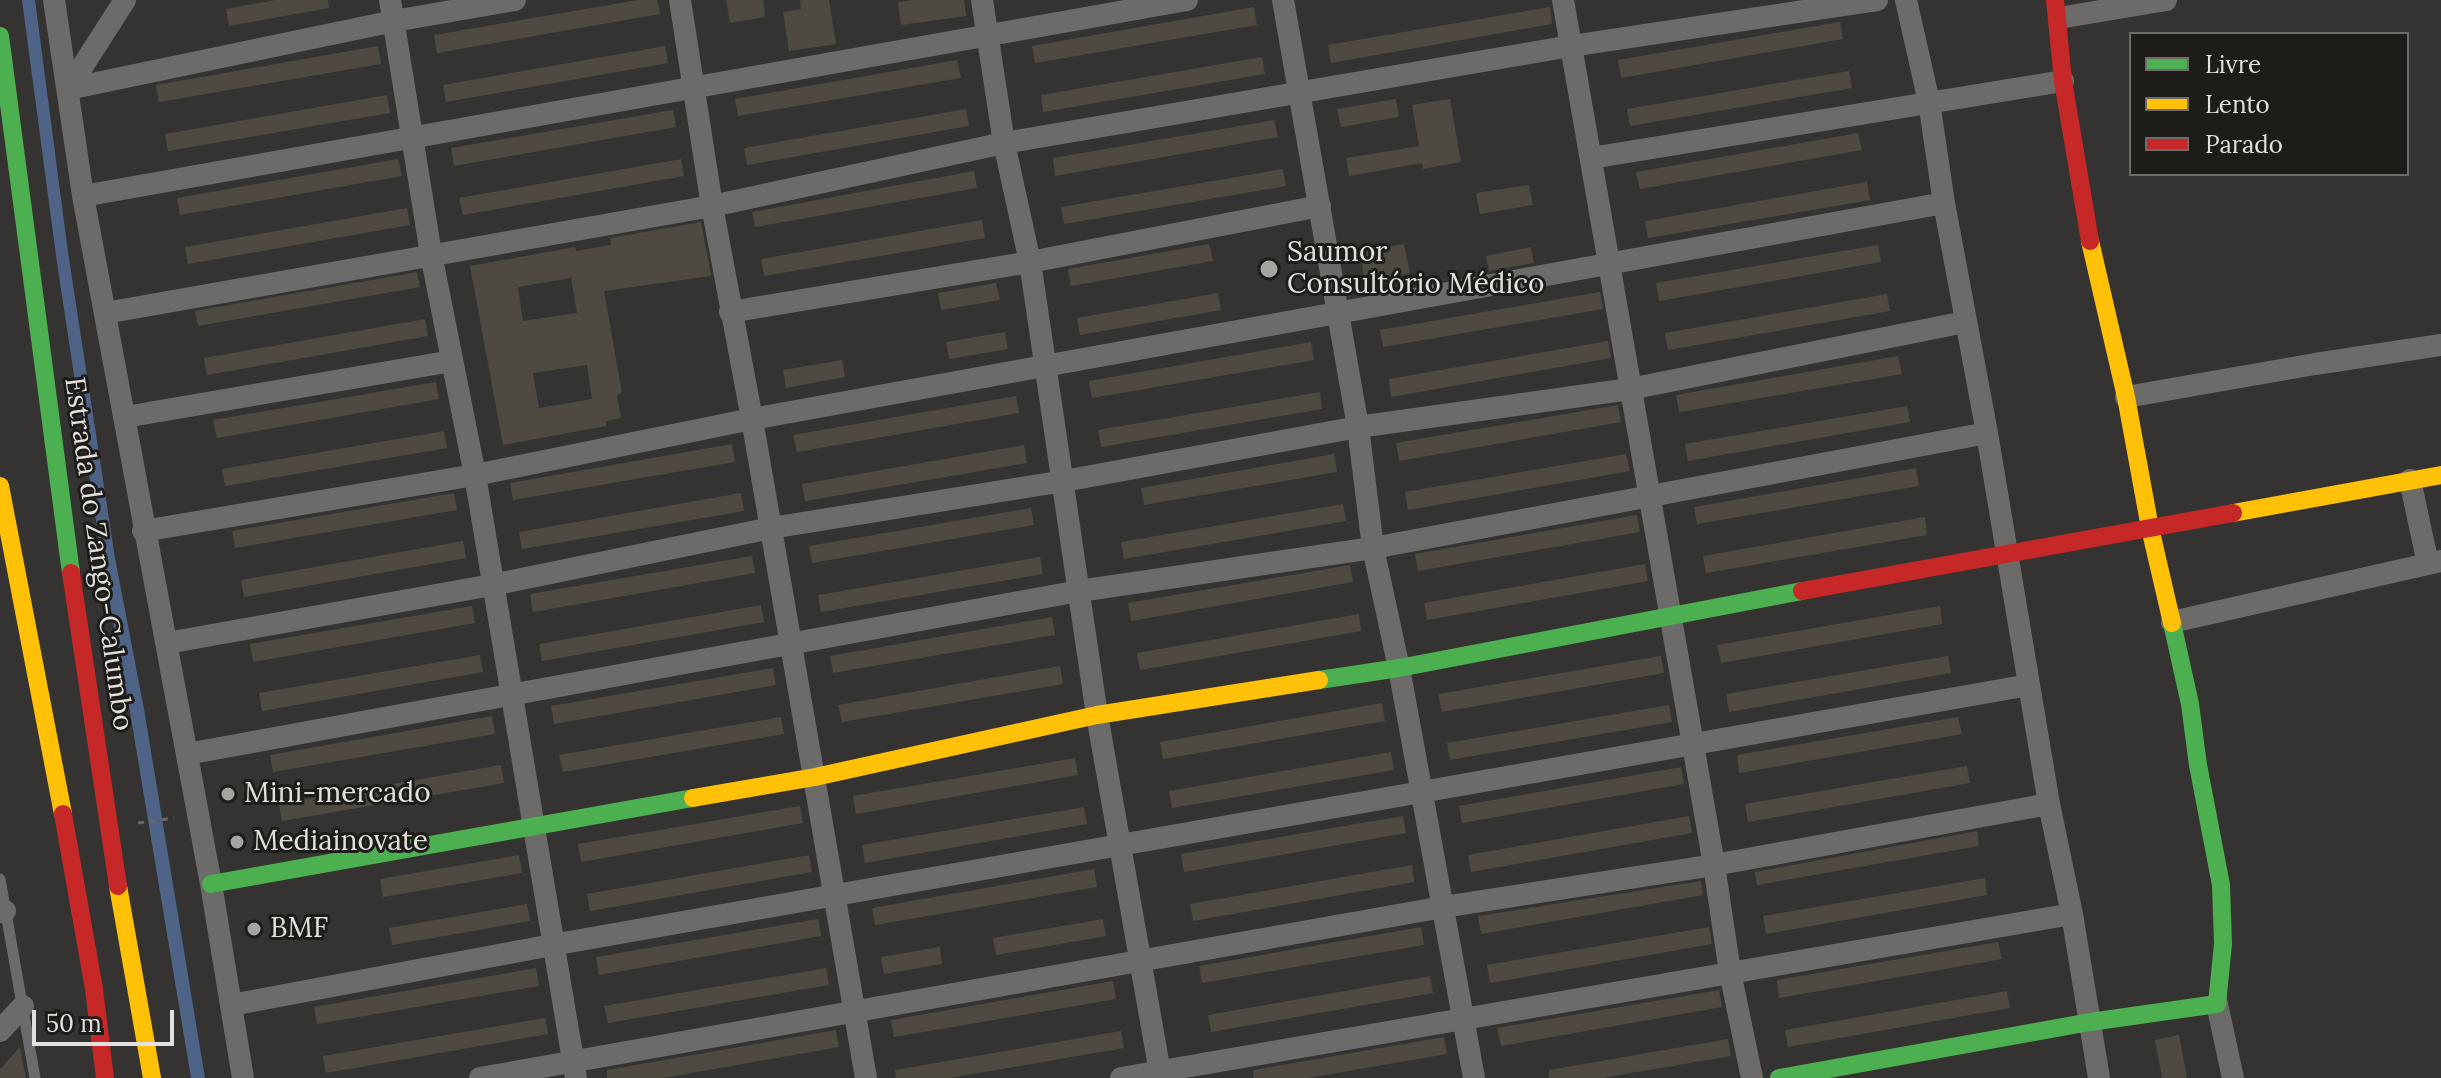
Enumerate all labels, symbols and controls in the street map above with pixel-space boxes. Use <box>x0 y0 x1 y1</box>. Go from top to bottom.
legend <box>2129 32 2409 176</box>
text: Livre <box>2205 49 2261 80</box>
text: Lento <box>2205 89 2270 120</box>
text: Parado <box>2205 129 2283 160</box>
place label: Saumor Consultório Médico <box>1287 236 1544 302</box>
marker: Saumor Consultório Médico <box>1258 258 1280 280</box>
street label: Estrada do Zango-Calumbo <box>57 375 139 733</box>
place label: Mini-mercado <box>244 777 431 811</box>
marker: Mini-mercado <box>219 785 237 803</box>
place label: Mediainovate <box>253 825 428 859</box>
marker: Mediainovate <box>228 833 246 851</box>
place label: BMF <box>270 912 328 946</box>
marker: BMF <box>245 920 263 938</box>
scale bar <box>36 994 178 1044</box>
text: 50 m <box>46 1008 102 1039</box>

